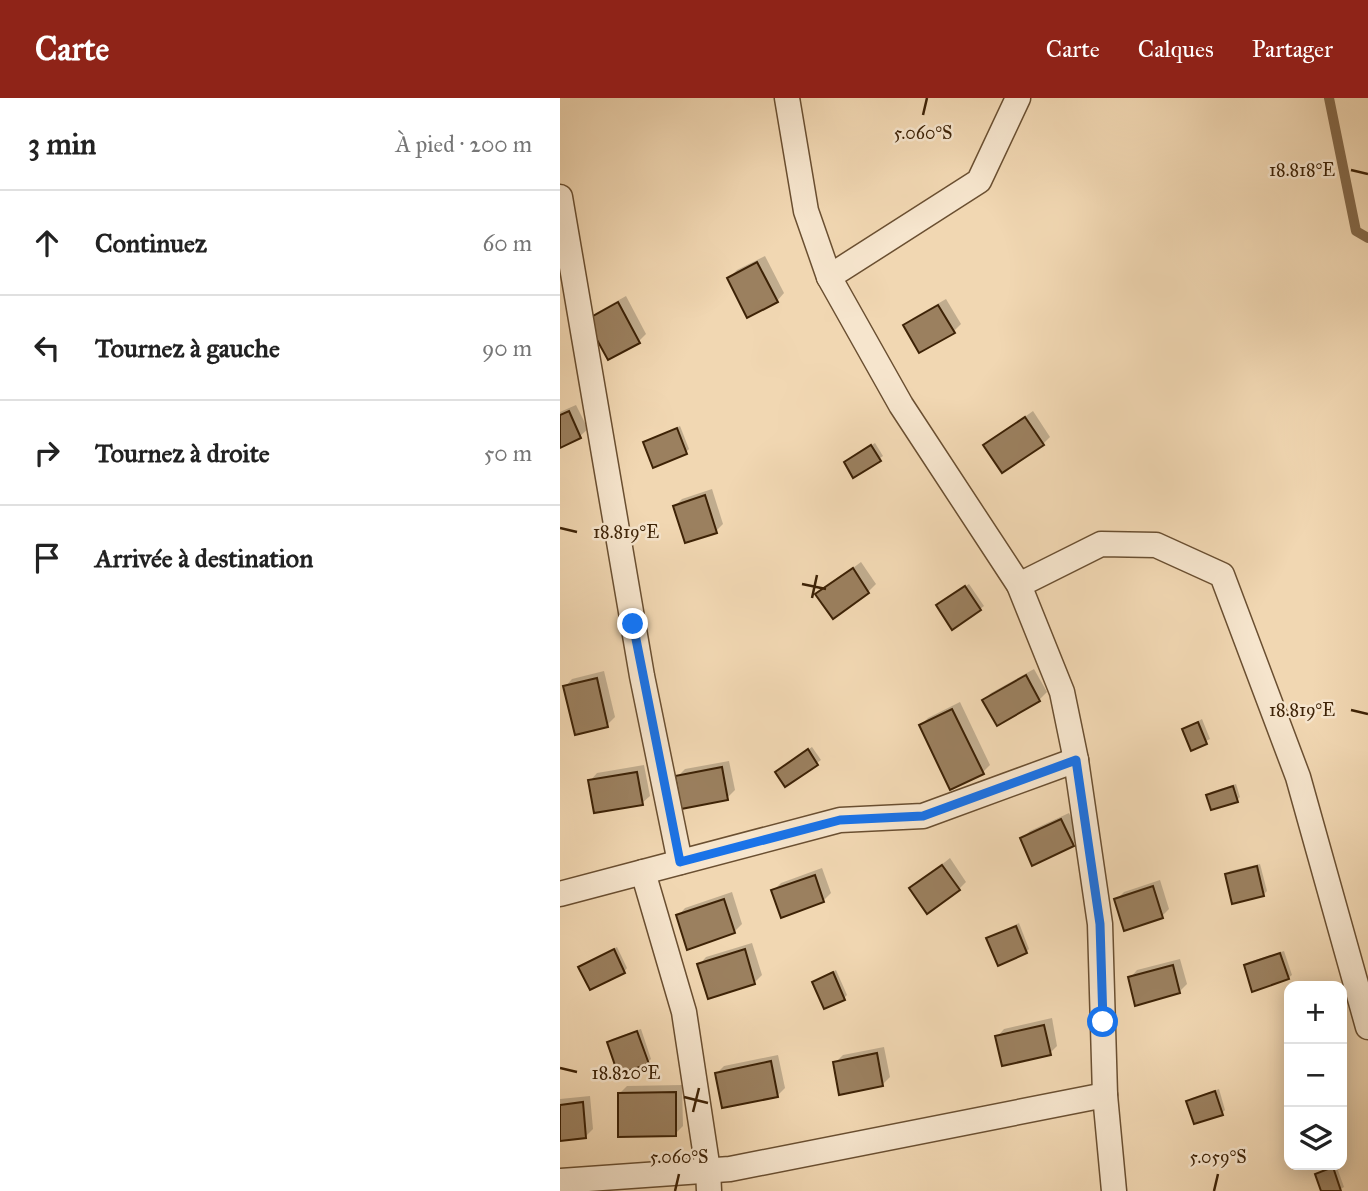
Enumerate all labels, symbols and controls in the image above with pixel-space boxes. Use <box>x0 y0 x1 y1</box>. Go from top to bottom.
text: Carte <box>35 29 109 69</box>
text: Carte <box>1046 34 1100 64</box>
text: Calques <box>1138 34 1214 64</box>
text: Partager <box>1252 34 1333 64</box>
text: 5.060°S <box>894 122 952 144</box>
text: 3 min <box>28 126 96 162</box>
text: À pied · 200 m <box>395 130 532 158</box>
text: 18.818°E <box>1269 159 1335 181</box>
icon: ahead <box>28 224 66 262</box>
text: Continuez <box>95 227 207 259</box>
text: 60 m <box>483 229 532 257</box>
icon: left <box>28 329 66 367</box>
text: Tournez à gauche <box>95 332 280 364</box>
text: 90 m <box>482 334 532 362</box>
icon: right <box>28 434 66 472</box>
text: Tournez à droite <box>95 437 270 469</box>
text: 50 m <box>484 439 532 467</box>
text: 18.819°E <box>593 521 659 543</box>
icon: arrive <box>28 539 66 577</box>
text: Arrivée à destination <box>95 542 313 574</box>
route end <box>617 608 648 639</box>
text: 18.819°E <box>1269 699 1335 721</box>
map controls <box>1284 981 1347 1170</box>
button: + <box>1284 981 1347 1044</box>
route start <box>1087 1006 1118 1037</box>
button: − <box>1284 1044 1347 1107</box>
text: 18.820°E <box>592 1062 660 1084</box>
button: layers <box>1284 1107 1347 1170</box>
text: 5.060°S <box>650 1146 708 1168</box>
text: 5.059°S <box>1189 1146 1247 1168</box>

